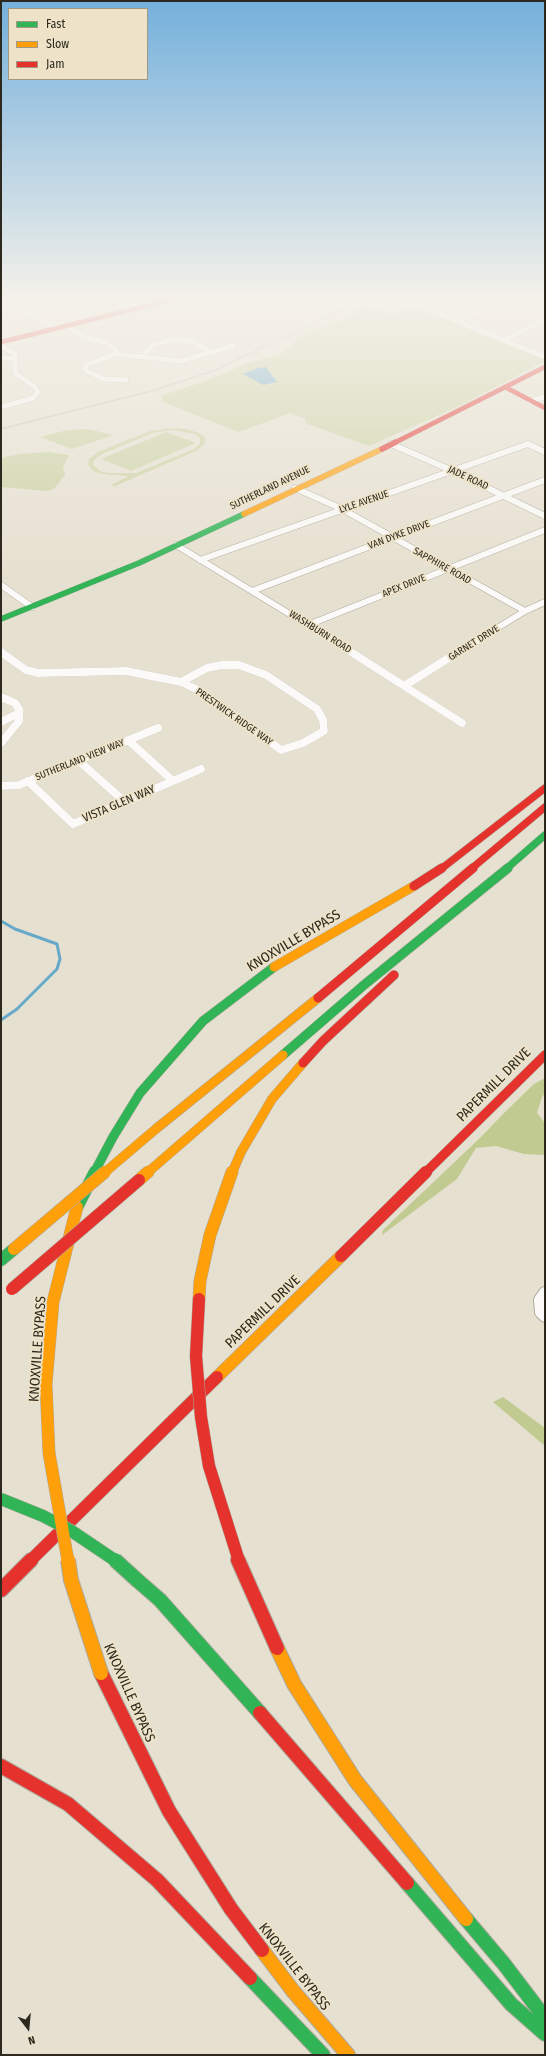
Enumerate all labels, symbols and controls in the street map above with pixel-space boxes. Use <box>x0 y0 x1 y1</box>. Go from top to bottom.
legend <box>8 8 148 80</box>
text: Fast <box>46 17 65 31</box>
text: Slow <box>46 37 69 51</box>
text: Jam <box>46 57 64 71</box>
street label: JADE ROAD <box>446 463 490 493</box>
street label: SUTHERLAND AVENUE <box>228 464 312 512</box>
street label: LYLE AVENUE <box>338 488 390 516</box>
street label: VAN DYKE DRIVE <box>366 518 432 552</box>
street label: SAPPHIRE ROAD <box>411 545 473 587</box>
street label: APEX DRIVE <box>380 572 428 600</box>
street label: WASHBURN ROAD <box>286 608 354 656</box>
street label: GARNET DRIVE <box>446 623 502 663</box>
street label: PRESTWICK RIDGE WAY <box>193 686 275 748</box>
street label: SUTHERLAND VIEW WAY <box>34 737 126 783</box>
street label: VISTA GLEN WAY <box>80 782 158 826</box>
street label: KNOXVILLE BYPASS <box>244 906 344 976</box>
street label: PAPERMILL DRIVE <box>453 1044 535 1126</box>
street label: PAPERMILL DRIVE <box>222 1272 304 1352</box>
street label: KNOXVILLE BYPASS <box>26 1295 50 1403</box>
street label: KNOXVILLE BYPASS <box>100 1641 158 1745</box>
street label: KNOXVILLE BYPASS <box>255 1920 333 2014</box>
north arrow <box>8 2008 48 2048</box>
text: N <box>26 2033 36 2047</box>

